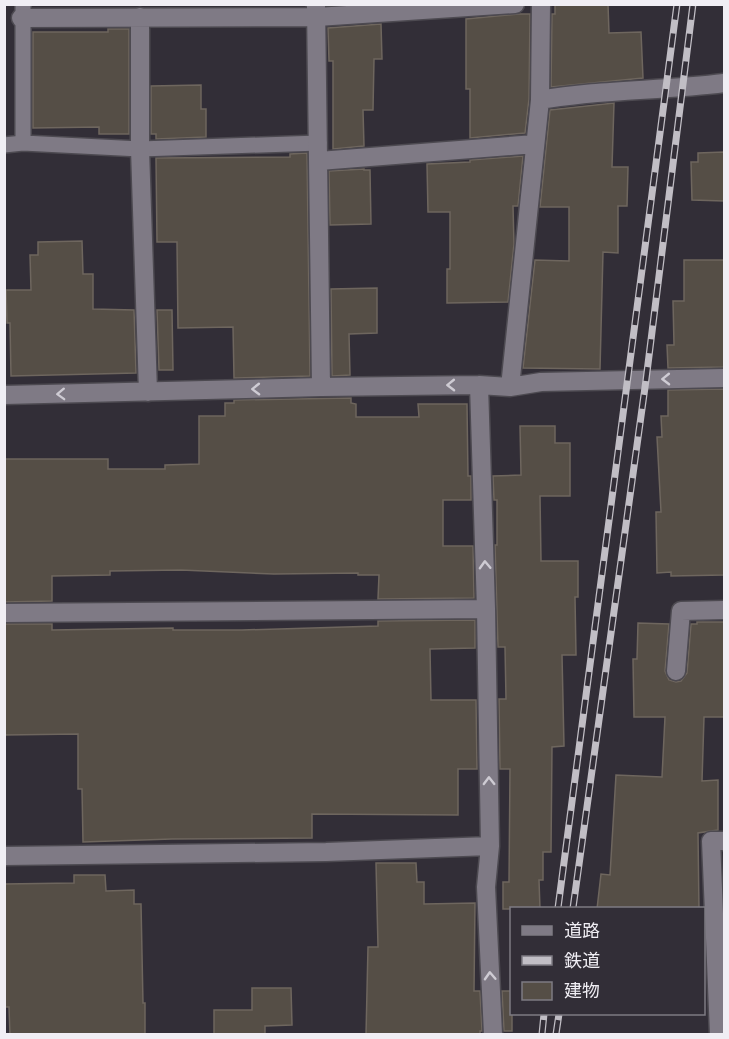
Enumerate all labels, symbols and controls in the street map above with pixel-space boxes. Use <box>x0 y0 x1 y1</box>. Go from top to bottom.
one-way arrow <box>662 373 671 386</box>
one-way arrow <box>446 379 455 391</box>
one-way arrow <box>251 382 260 395</box>
one-way arrow <box>56 388 65 400</box>
one-way arrow <box>478 561 491 570</box>
one-way arrow <box>483 777 495 786</box>
legend <box>510 907 705 1015</box>
text: 道路 <box>564 920 600 942</box>
text: 鉄道 <box>564 950 600 972</box>
one-way arrow <box>484 972 497 981</box>
text: 建物 <box>564 980 600 1002</box>

